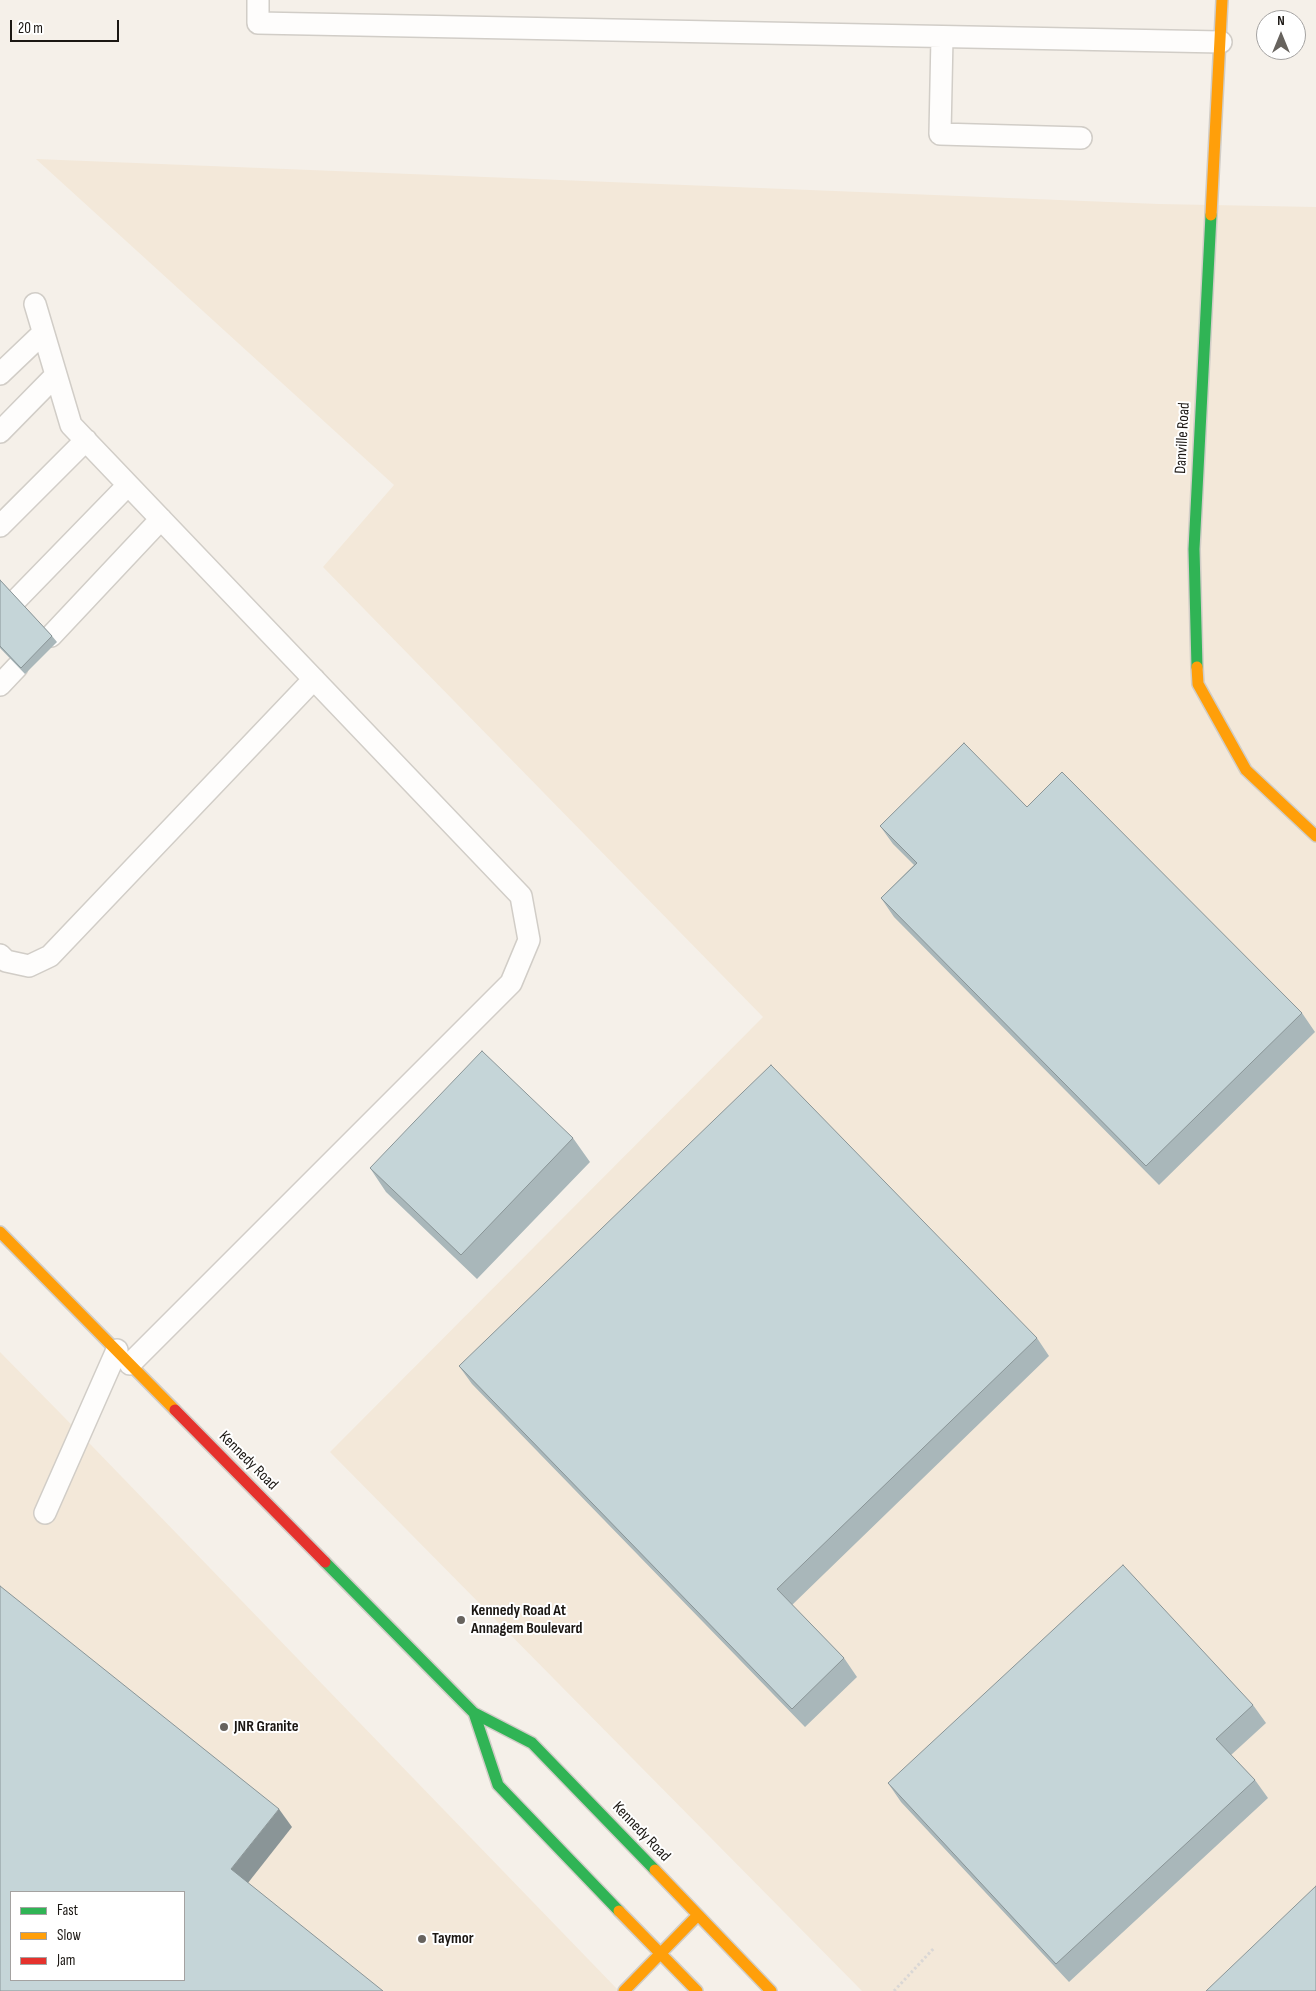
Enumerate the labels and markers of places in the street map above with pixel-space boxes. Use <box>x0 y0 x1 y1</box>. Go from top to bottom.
place label: Kennedy Road At Annagem Boulevard <box>471 1601 582 1639</box>
marker: Kennedy Road At Annagem Boulevard <box>455 1614 467 1626</box>
place label: JNR Granite <box>234 1717 299 1737</box>
marker: JNR Granite <box>218 1721 230 1733</box>
place label: Taymor <box>432 1929 474 1949</box>
marker: Taymor <box>416 1933 428 1945</box>

